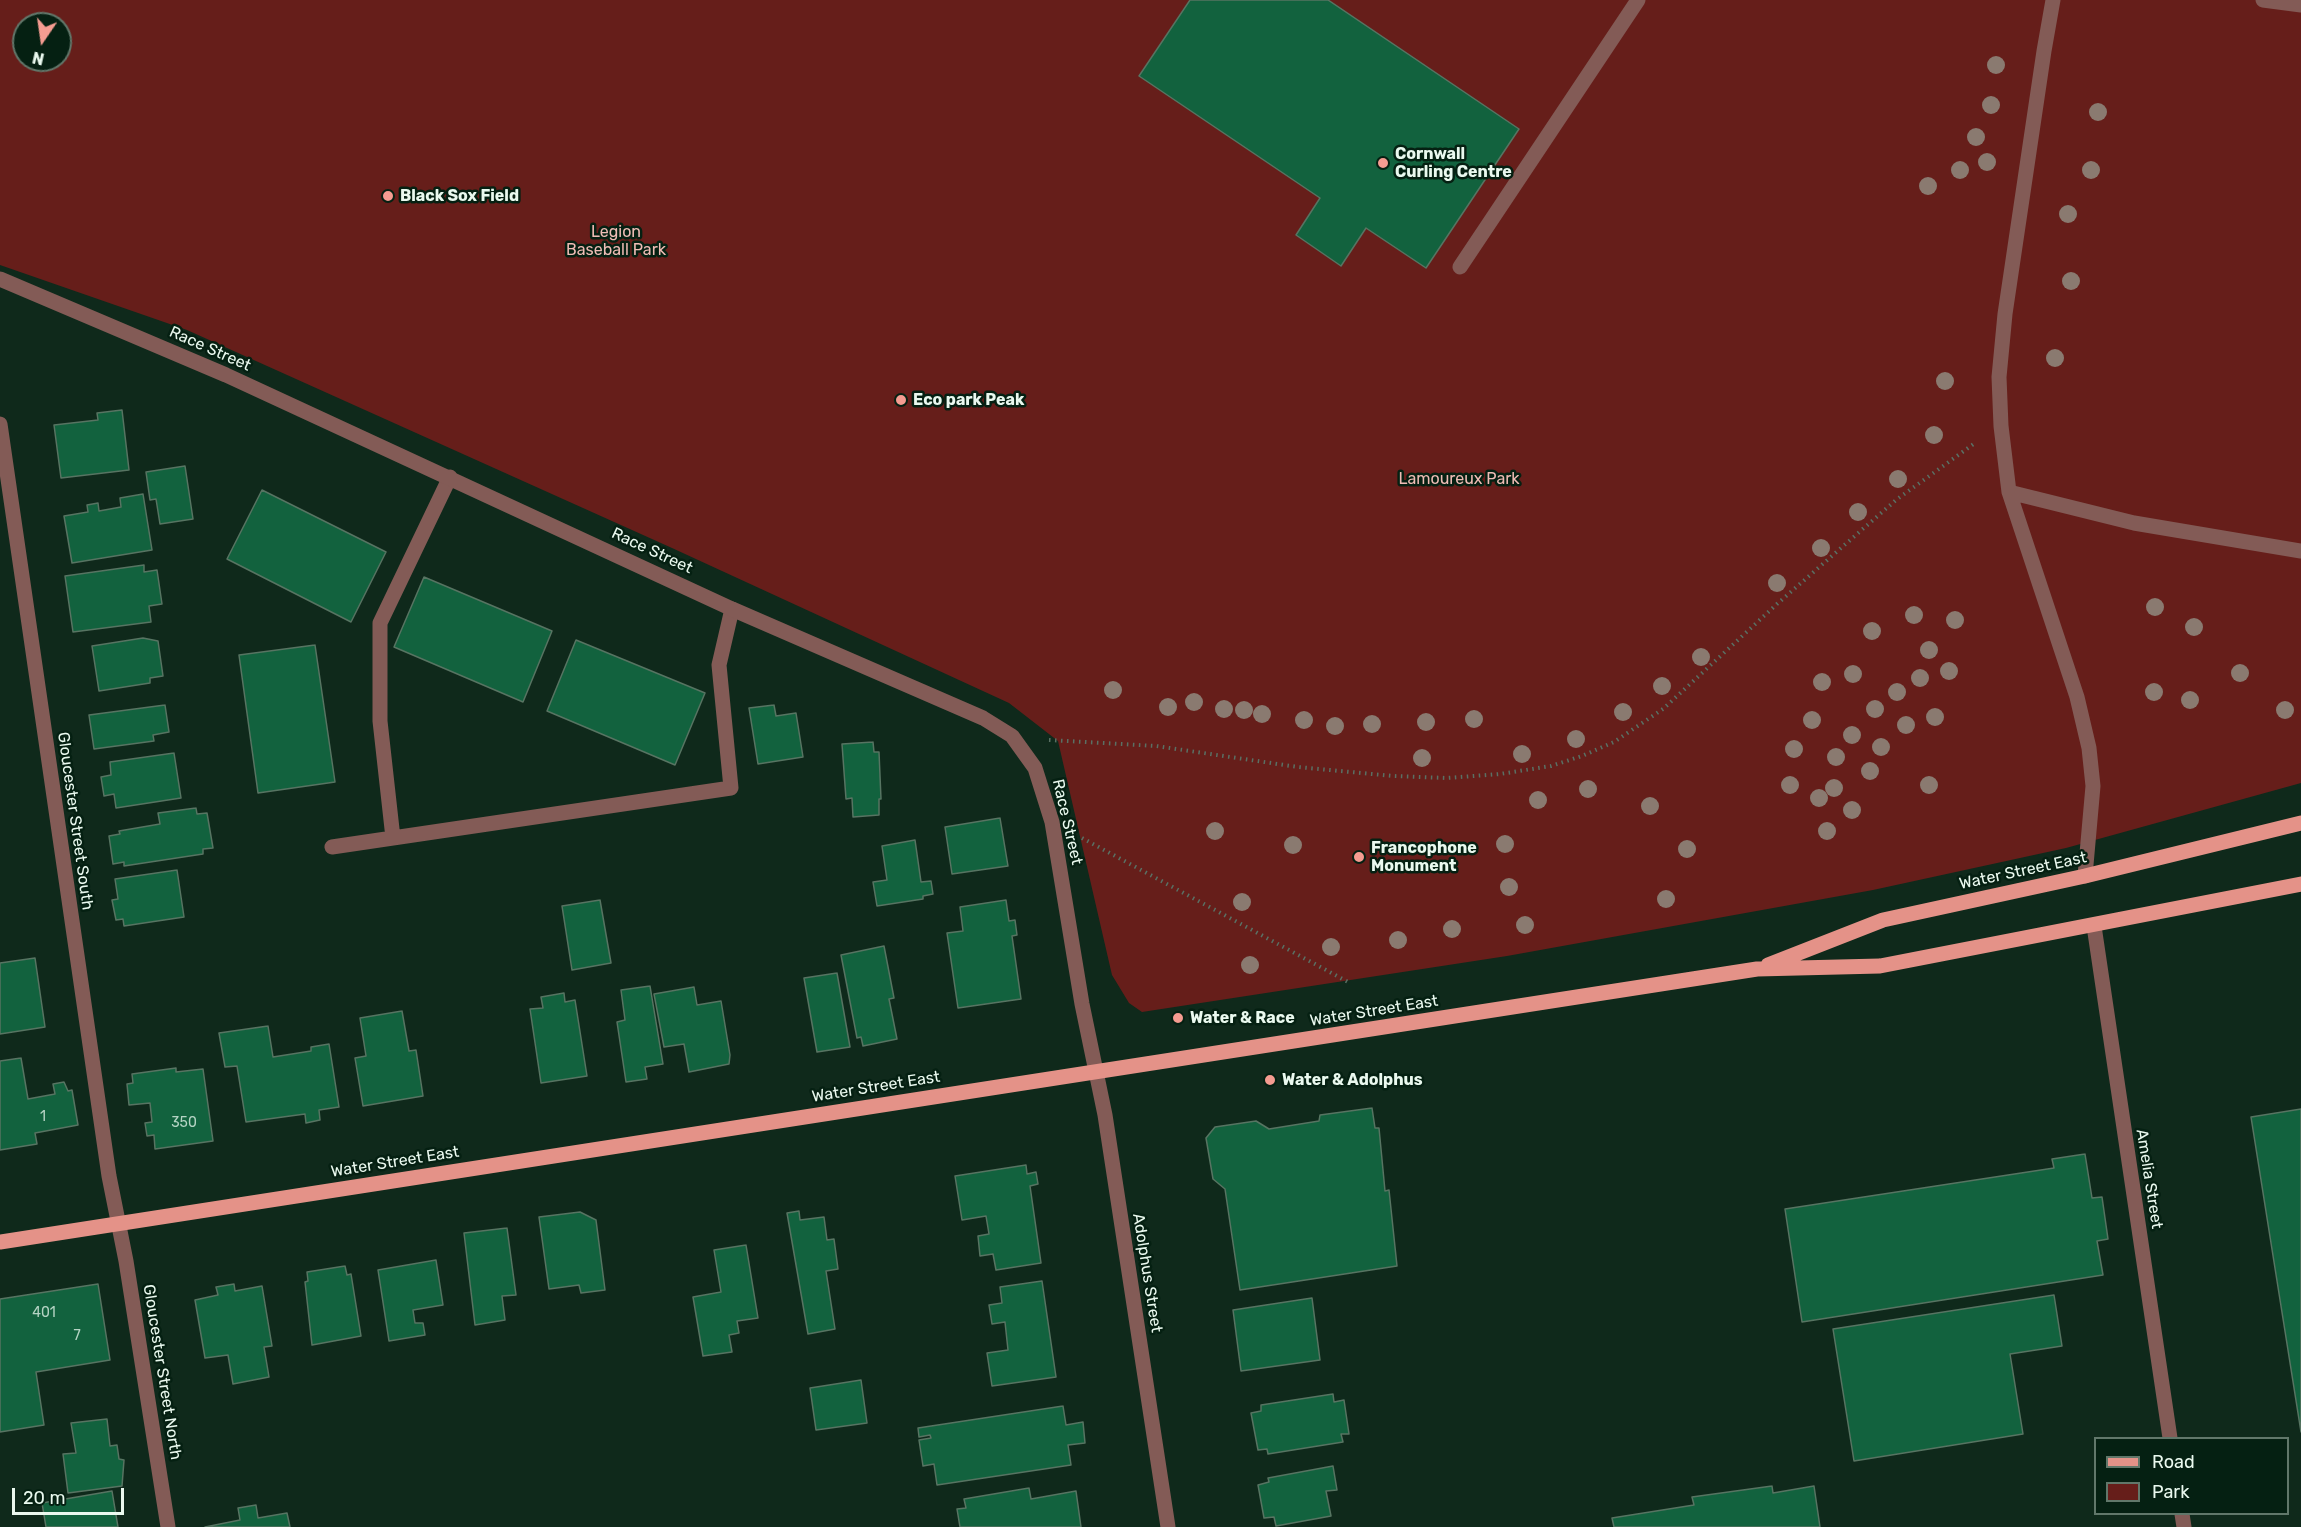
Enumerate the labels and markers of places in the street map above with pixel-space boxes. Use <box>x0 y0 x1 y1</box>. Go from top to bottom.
place label: Cornwall Curling Centre <box>1395 144 1512 182</box>
marker: Cornwall Curling Centre <box>1376 156 1390 170</box>
place label: Black Sox Field <box>400 186 519 206</box>
marker: Black Sox Field <box>381 189 395 203</box>
place label: Eco park Peak <box>913 390 1024 410</box>
marker: Eco park Peak <box>894 393 908 407</box>
place label: Francophone Monument <box>1371 838 1477 876</box>
marker: Francophone Monument <box>1352 850 1366 864</box>
place label: Water & Race <box>1190 1008 1295 1028</box>
marker: Water & Race <box>1171 1011 1185 1025</box>
place label: Water & Adolphus <box>1282 1070 1423 1090</box>
marker: Water & Adolphus <box>1263 1073 1277 1087</box>

